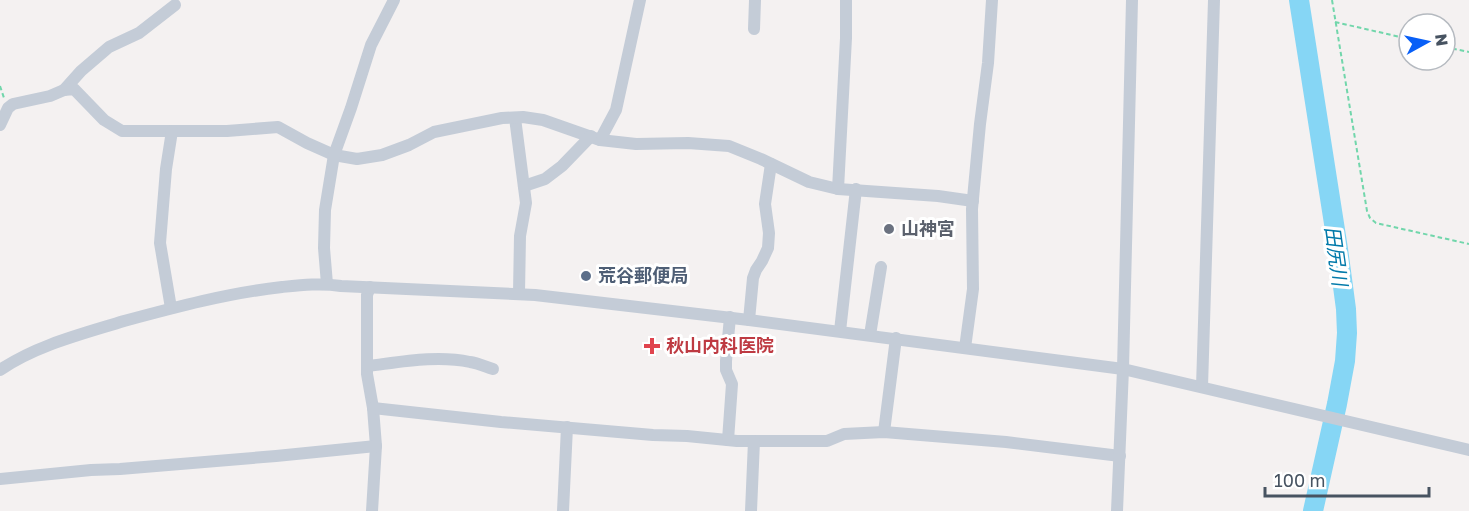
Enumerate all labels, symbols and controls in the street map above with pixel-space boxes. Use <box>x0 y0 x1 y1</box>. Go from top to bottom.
north arrow <box>1397 12 1457 72</box>
text: N <box>1431 32 1453 47</box>
place label: 山神宮 <box>901 217 955 239</box>
marker: 山神宮 <box>882 222 896 236</box>
water label: 田尻川 <box>1321 224 1353 289</box>
place label: 荒谷郵便局 <box>598 264 688 286</box>
marker: 荒谷郵便局 <box>579 269 593 283</box>
place label: 秋山内科医院 <box>666 334 774 356</box>
marker: 秋山内科医院 <box>643 337 661 355</box>
scale bar <box>1265 460 1428 498</box>
text: 100 m <box>1274 469 1325 491</box>

